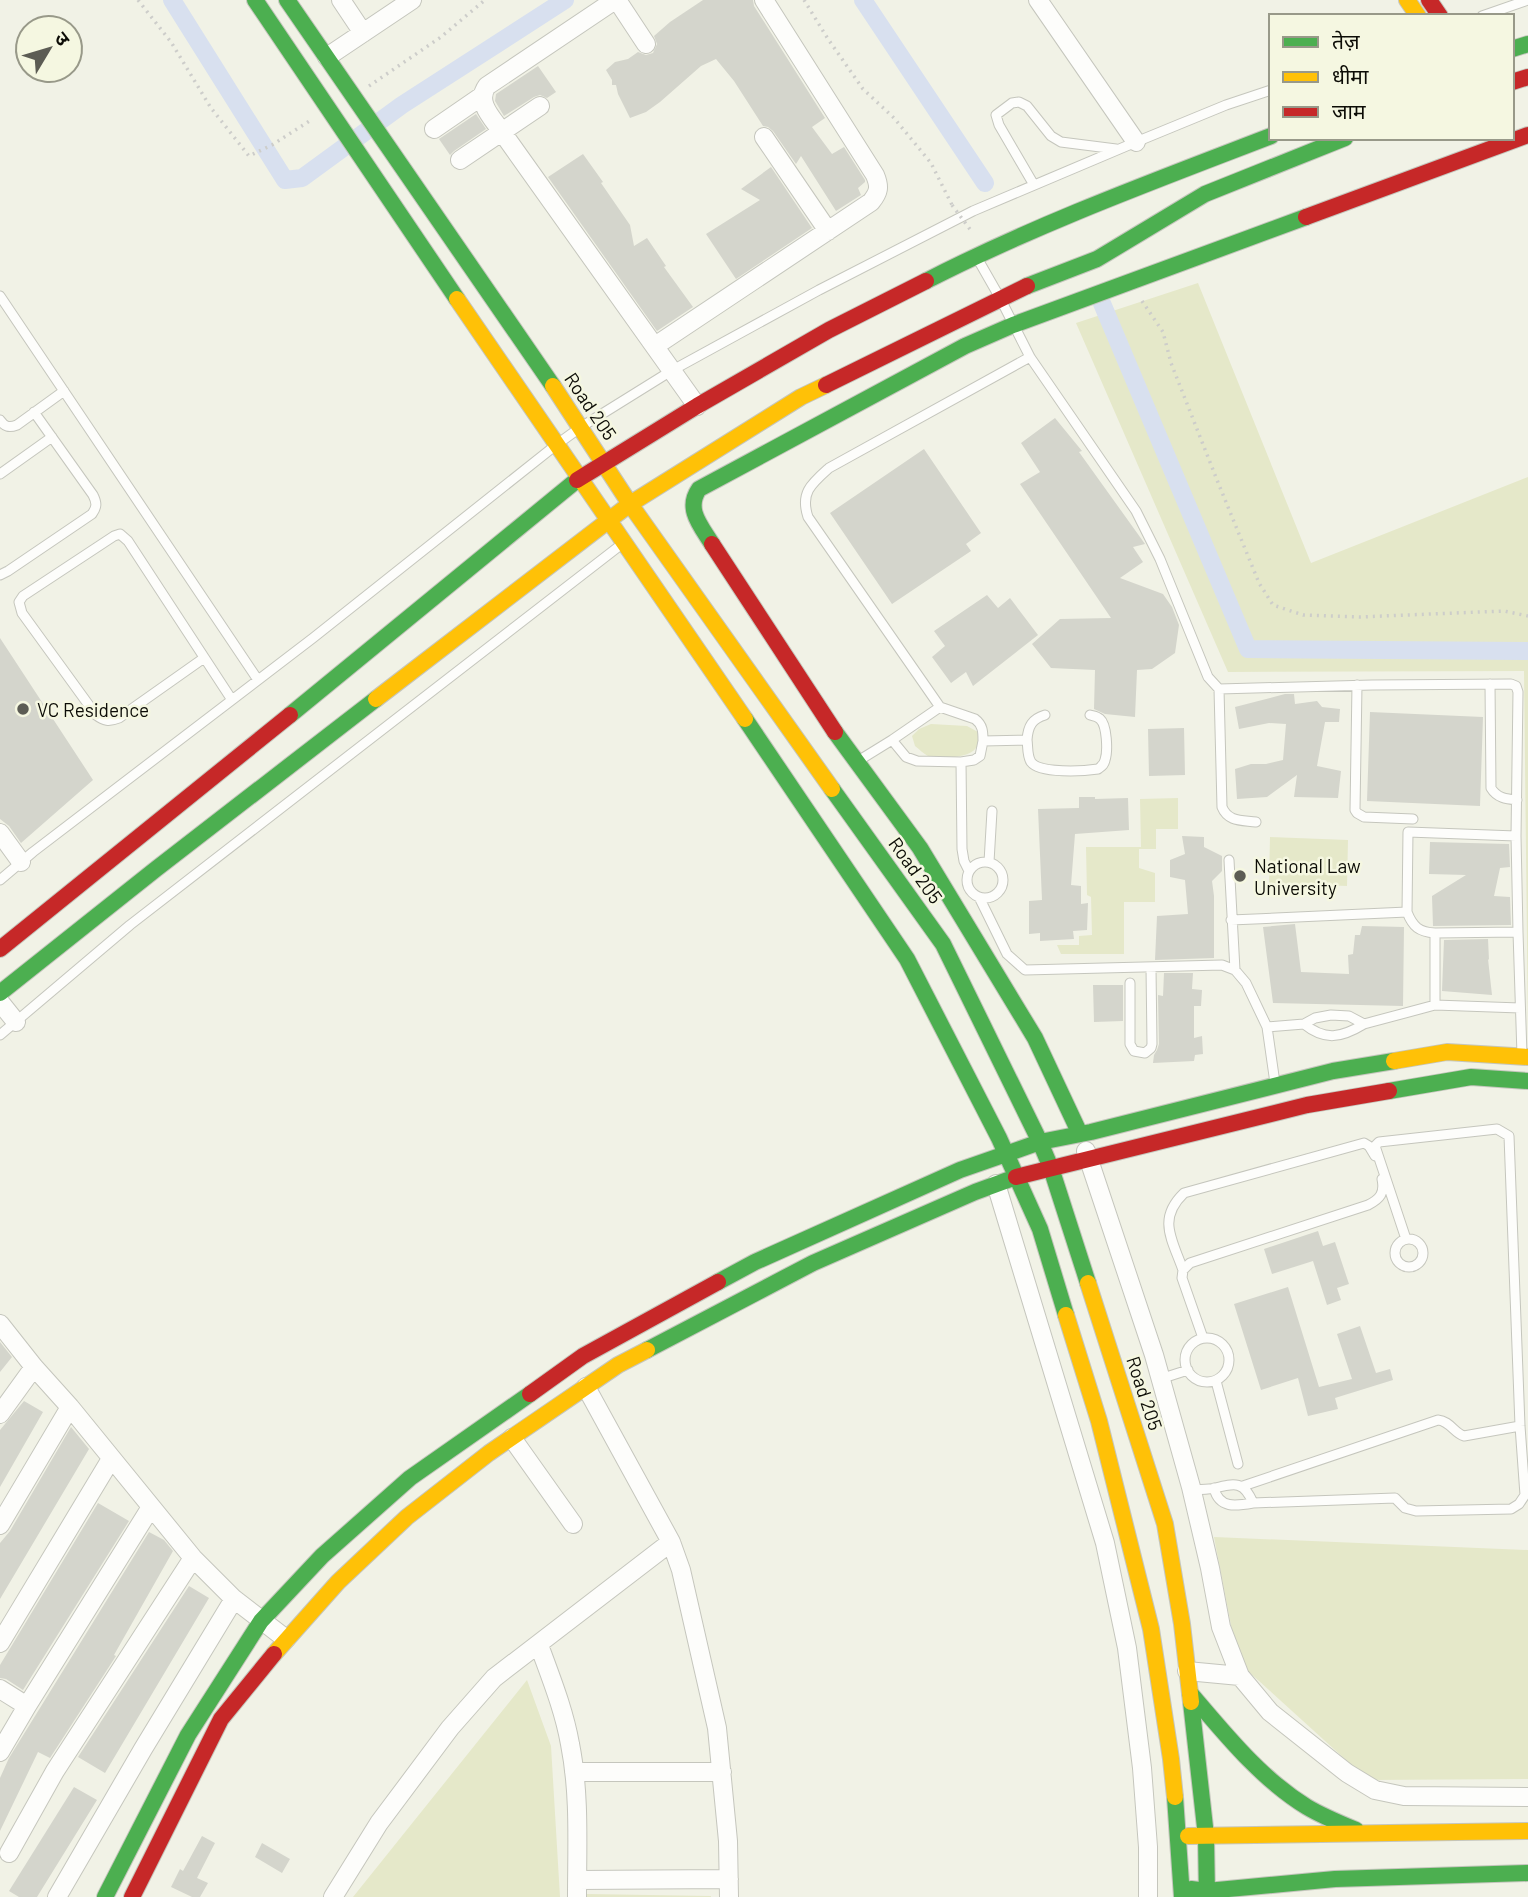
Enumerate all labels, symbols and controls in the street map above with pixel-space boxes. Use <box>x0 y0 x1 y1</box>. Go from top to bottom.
north arrow <box>14 14 84 84</box>
legend <box>1269 14 1514 140</box>
text: उ <box>50 27 76 50</box>
text: तेज़ <box>1332 28 1360 53</box>
text: धीमा <box>1332 63 1369 88</box>
text: जाम <box>1332 98 1366 123</box>
street label: Road 205 <box>560 368 622 444</box>
place label: VC Residence <box>37 698 149 721</box>
marker: VC Residence <box>15 701 31 717</box>
street label: Road 205 <box>884 832 948 908</box>
place label: National Law University <box>1254 854 1361 899</box>
marker: National Law University <box>1232 868 1248 884</box>
street label: Road 205 <box>1122 1353 1168 1433</box>

